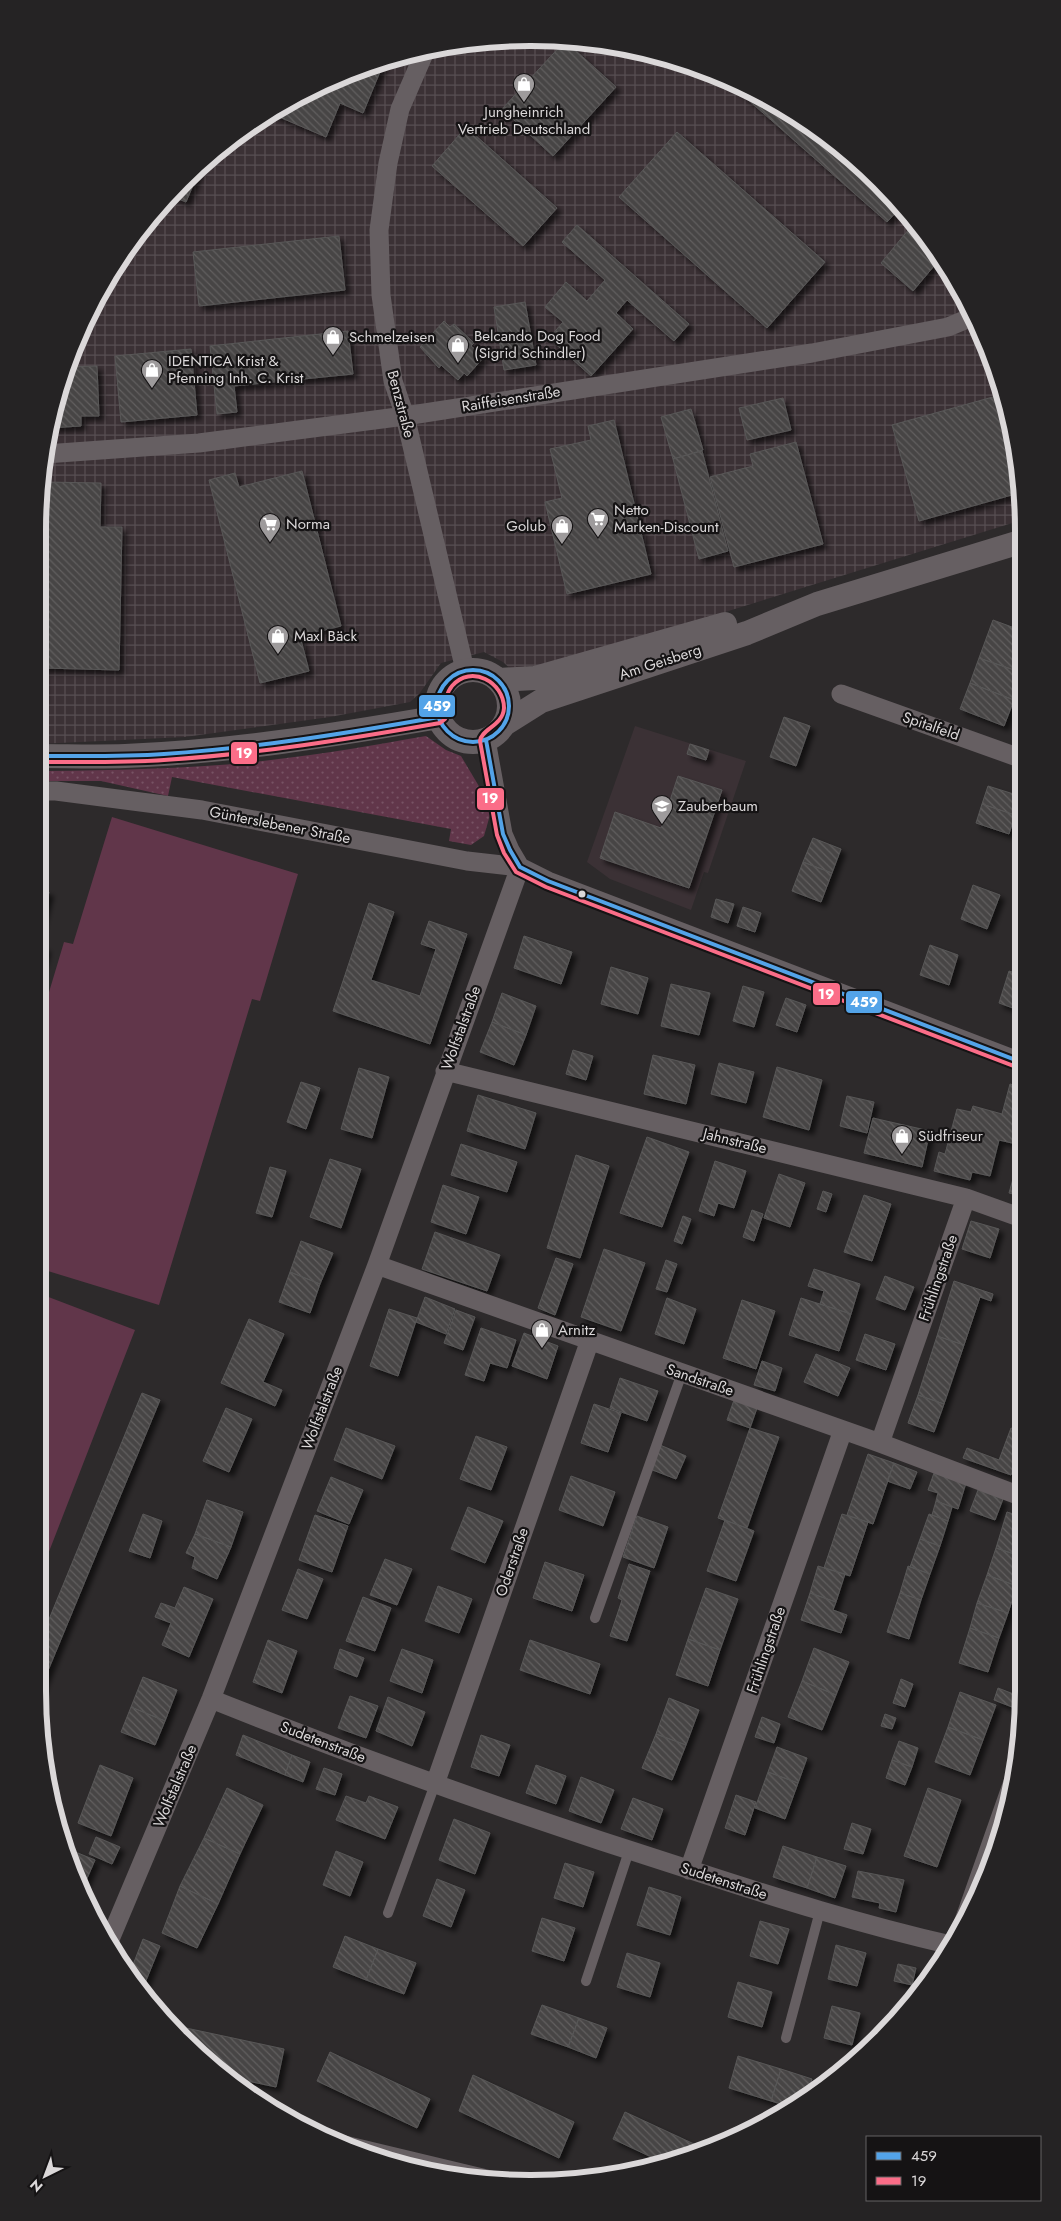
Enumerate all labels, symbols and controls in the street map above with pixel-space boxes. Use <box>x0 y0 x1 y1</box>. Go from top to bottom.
shop icon: Jungheinrich Vertrieb Deutschland <box>512 72 536 103</box>
place label: Jungheinrich Vertrieb Deutschland <box>458 101 590 140</box>
shop icon: Schmelzeisen <box>321 325 345 356</box>
place label: Belcando Dog Food (Sigrid Schindler) <box>474 325 600 364</box>
place label: Schmelzeisen <box>349 326 435 348</box>
shop icon: Belcando Dog Food (Sigrid Schindler) <box>446 333 470 364</box>
place label: IDENTICA Krist & Pfenning Inh. C. Krist <box>168 350 304 389</box>
shop icon: IDENTICA Krist & Pfenning Inh. C. Krist <box>140 358 164 389</box>
street label: Benzstraße <box>381 368 421 440</box>
street label: Raiffeisenstraße <box>460 380 562 418</box>
place label: Netto Marken-Discount <box>614 499 719 538</box>
supermarket icon: Netto Marken-Discount <box>586 507 610 538</box>
supermarket icon: Norma <box>258 512 282 543</box>
place label: Norma <box>286 513 330 535</box>
shop icon: Golub <box>550 514 574 545</box>
place label: Golub <box>506 515 546 537</box>
shop icon: Maxl Bäck <box>266 624 290 655</box>
place label: Maxl Bäck <box>294 625 357 647</box>
street label: Am Geisberg <box>616 638 704 686</box>
line badge: 459 <box>418 694 456 718</box>
text: 459 <box>423 696 451 716</box>
street label: Spitalfeld <box>900 706 962 746</box>
line badge: 19 <box>230 741 258 765</box>
text: 19 <box>236 743 252 763</box>
line badge: 19 <box>476 787 505 811</box>
text: 19 <box>482 788 498 808</box>
school or university icon: Zauberbaum <box>650 794 674 825</box>
place label: Zauberbaum <box>678 795 758 817</box>
street label: Günterslebener Straße <box>208 801 353 849</box>
unlabelled marker <box>577 889 587 899</box>
line badge: 19 <box>812 982 841 1006</box>
street label: Wolfstalstraße <box>436 983 486 1073</box>
text: 19 <box>818 984 834 1004</box>
line badge: 459 <box>845 990 883 1014</box>
text: 459 <box>850 992 878 1012</box>
street label: Jahnstraße <box>699 1122 769 1160</box>
shop icon: Südfriseur <box>890 1124 914 1155</box>
place label: Südfriseur <box>918 1125 984 1147</box>
street label: Frühlingstraße <box>913 1232 963 1324</box>
shop icon: Arnitz <box>530 1318 554 1349</box>
place label: Arnitz <box>558 1319 595 1341</box>
street label: Sandstraße <box>663 1358 737 1402</box>
street label: Wolfstalstraße <box>296 1363 348 1453</box>
street label: Oderstraße <box>490 1524 534 1599</box>
street label: Frühlingstraße <box>741 1604 791 1696</box>
street label: Sudetenstraße <box>277 1716 369 1768</box>
street label: Wolfstalstraße <box>148 1741 202 1831</box>
street label: Sudetenstraße <box>678 1857 770 1905</box>
legend <box>866 2136 1041 2201</box>
text: 459 <box>911 2145 937 2167</box>
north arrow <box>20 2151 70 2201</box>
text: 19 <box>911 2170 926 2192</box>
text: N <box>25 2175 47 2197</box>

